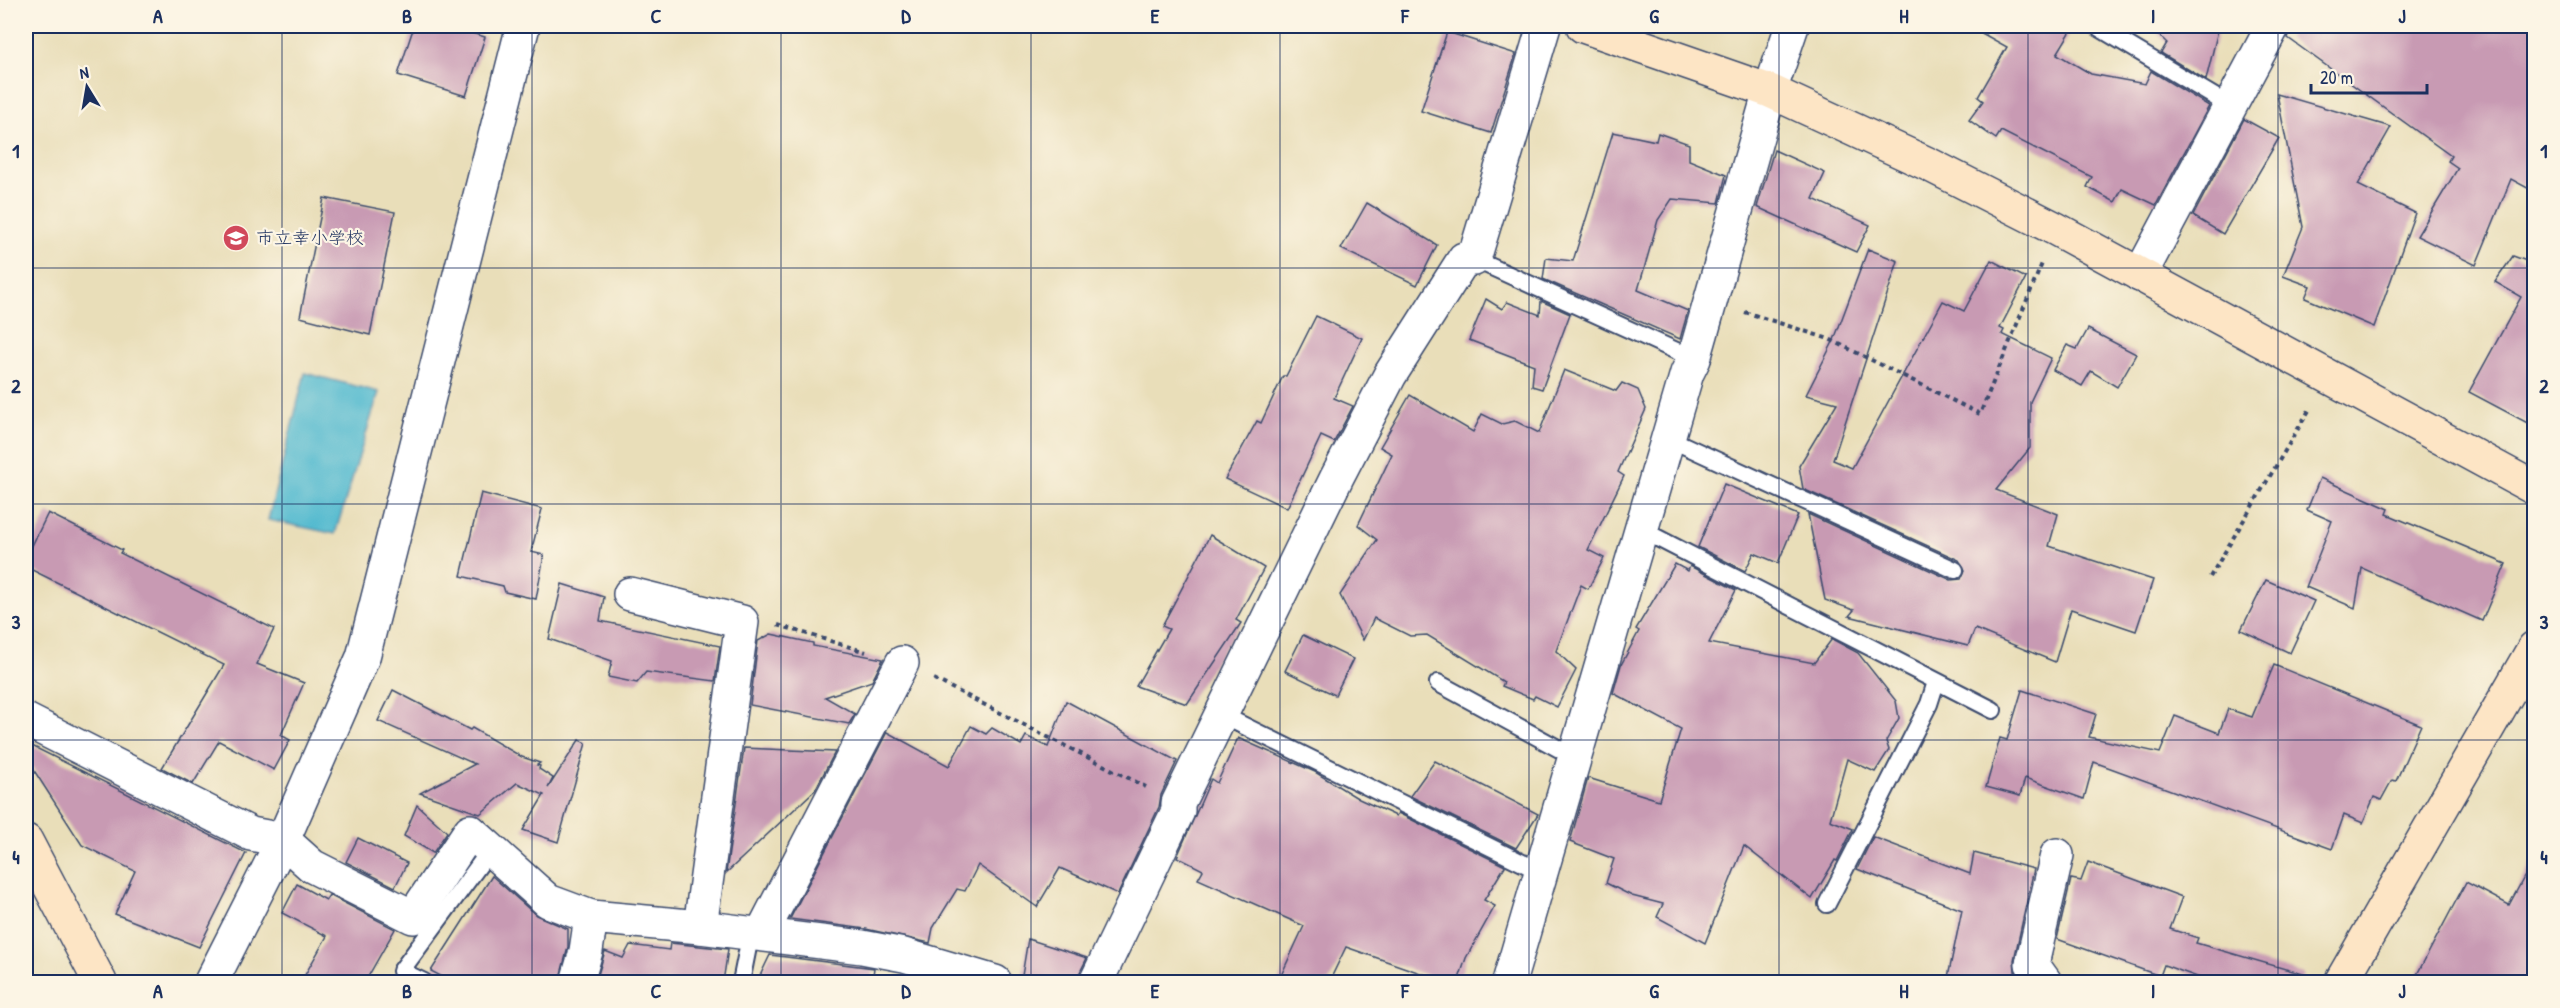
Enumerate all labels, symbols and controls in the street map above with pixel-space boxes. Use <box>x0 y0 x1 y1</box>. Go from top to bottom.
text: A <box>153 2 163 29</box>
text: B <box>402 2 412 29</box>
text: C <box>651 2 662 29</box>
text: D <box>901 2 911 29</box>
text: E <box>1151 2 1160 29</box>
text: F <box>1400 2 1410 29</box>
text: G <box>1649 2 1659 29</box>
text: H <box>1899 2 1909 29</box>
text: I <box>2151 2 2155 29</box>
text: J <box>2398 2 2406 29</box>
north arrow <box>57 57 117 117</box>
scale bar <box>2311 57 2426 95</box>
text: N <box>78 61 91 84</box>
text: 20 m <box>2320 65 2353 90</box>
text: 1 <box>12 137 20 164</box>
text: 1 <box>2540 137 2548 164</box>
school or university icon: 市立幸小学校 <box>221 223 251 253</box>
place label: 市立幸小学校 <box>256 225 364 250</box>
text: 2 <box>11 372 21 399</box>
text: 2 <box>2539 372 2549 399</box>
text: 3 <box>12 608 21 635</box>
text: 3 <box>2540 608 2549 635</box>
text: 4 <box>12 843 20 870</box>
text: 4 <box>2540 843 2548 870</box>
text: A <box>153 977 163 1004</box>
text: B <box>402 977 412 1004</box>
text: C <box>651 977 662 1004</box>
text: D <box>901 977 911 1004</box>
text: E <box>1151 977 1160 1004</box>
text: F <box>1400 977 1410 1004</box>
text: G <box>1649 977 1659 1004</box>
text: H <box>1899 977 1909 1004</box>
text: I <box>2151 977 2155 1004</box>
text: J <box>2398 977 2406 1004</box>

